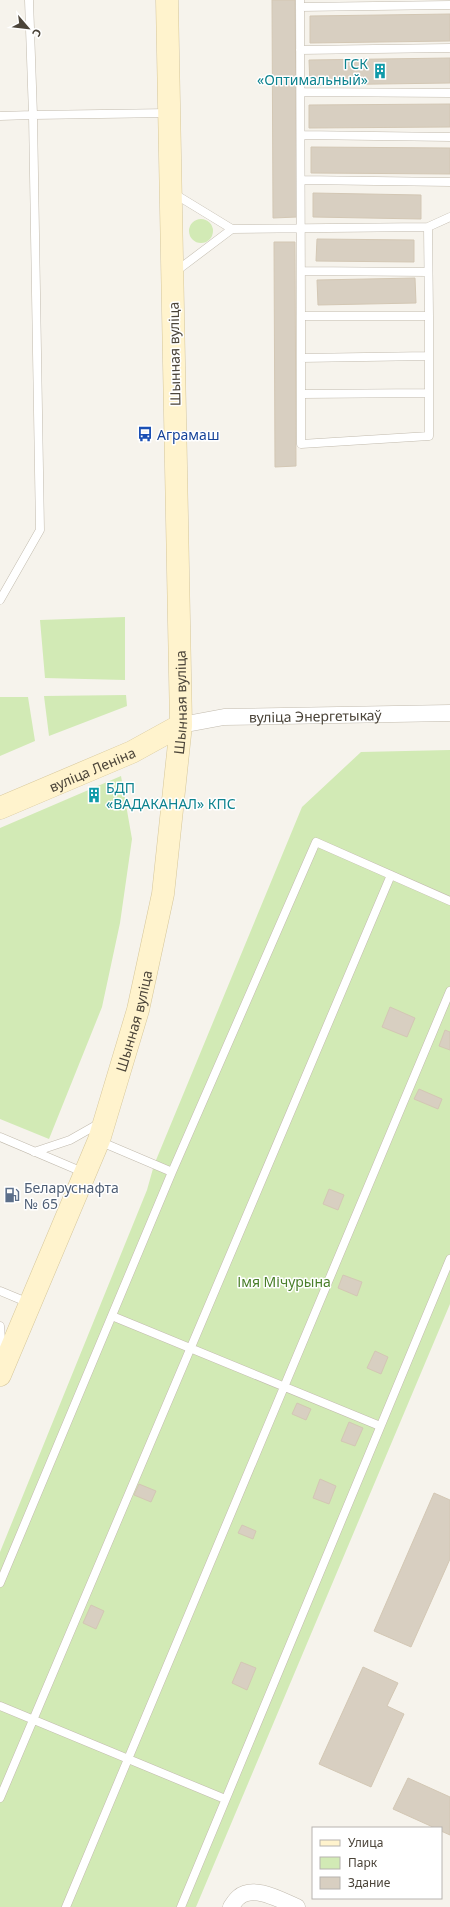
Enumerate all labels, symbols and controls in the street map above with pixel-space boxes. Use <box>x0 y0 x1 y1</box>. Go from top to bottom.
north arrow <box>8 8 48 48</box>
text: С <box>29 26 46 40</box>
place label: ГСК «Оптимальный» <box>257 54 368 89</box>
building icon: ГСК «Оптимальный» <box>371 62 389 80</box>
street label: Шынная вуліца <box>164 302 184 406</box>
bus stop icon: Аграмаш <box>136 425 154 443</box>
place label: Аграмаш <box>157 425 219 444</box>
street label: Шынная вуліца <box>168 650 191 755</box>
street label: вуліца Энергетыкаў <box>249 705 383 726</box>
street label: вуліца Леніна <box>46 742 138 796</box>
place label: БДП «ВАДАКАНАЛ» КПС <box>106 778 236 813</box>
building icon: БДП «ВАДАКАНАЛ» КПС <box>85 786 103 804</box>
street label: Шынная вуліца <box>111 968 156 1074</box>
place label: Беларуснафта № 65 <box>24 1178 119 1213</box>
fuel station icon: Беларуснафта № 65 <box>3 1186 21 1204</box>
park label: Імя Мічурына <box>237 1272 331 1291</box>
legend <box>312 1827 442 1899</box>
text: Улица <box>348 1834 383 1851</box>
text: Парк <box>348 1854 378 1871</box>
text: Здание <box>348 1874 391 1891</box>

